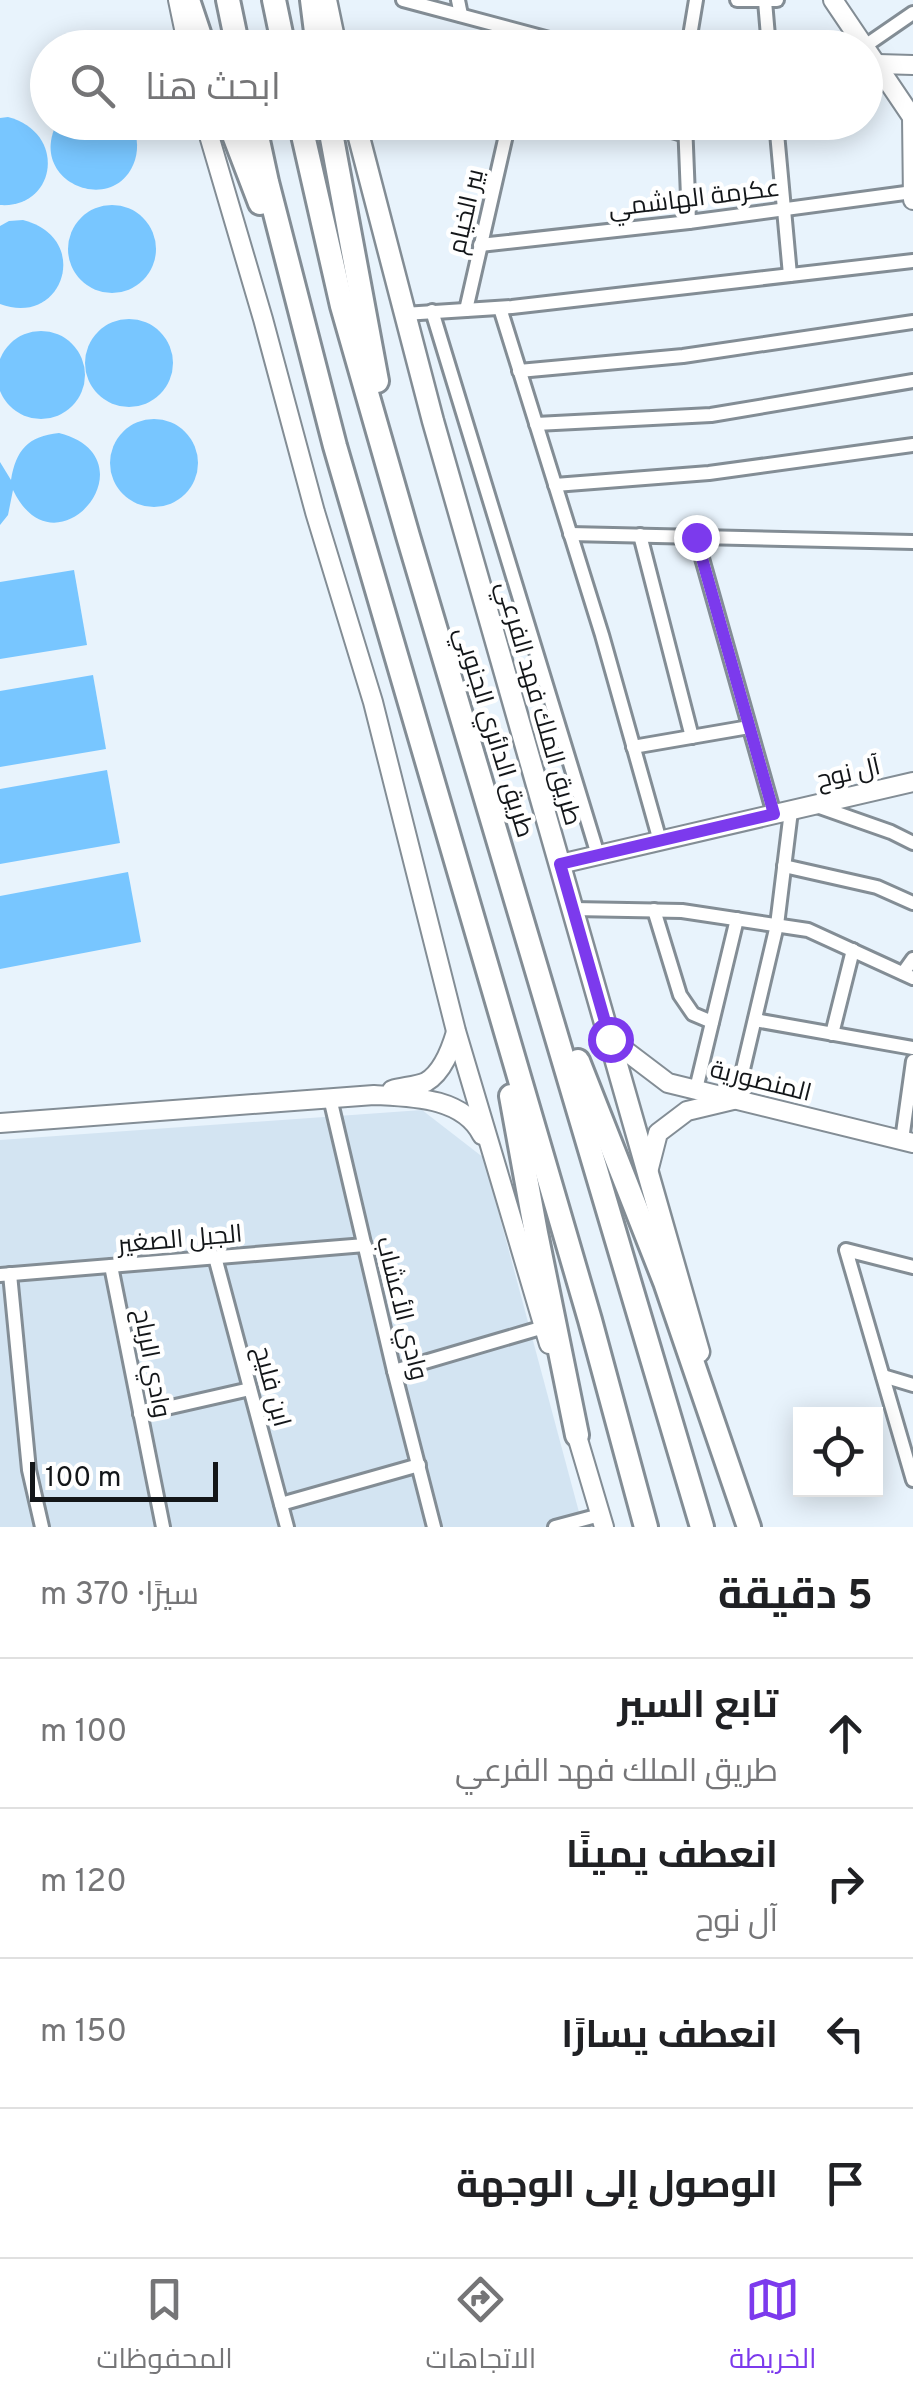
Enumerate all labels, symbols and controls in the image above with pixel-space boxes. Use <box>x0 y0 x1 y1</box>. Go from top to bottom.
search box <box>30 30 883 140</box>
icon: search <box>65 58 120 113</box>
text: ابحث هنا <box>145 65 281 114</box>
street label: بير الخيام <box>443 166 493 257</box>
street label: عكرمة الهاشمي <box>607 174 782 227</box>
route end <box>674 515 720 561</box>
street label: طريق الملك فهد الفرعي <box>486 578 587 830</box>
street label: طريق الدائري الجنوبي <box>444 624 539 842</box>
street label: آل نوح <box>813 752 884 798</box>
route start <box>588 1017 634 1063</box>
street label: المنصورية <box>706 1055 814 1111</box>
street label: الجبل الصغير <box>115 1220 244 1263</box>
street label: وادي الأعشاب <box>366 1234 433 1384</box>
street label: وادي الرباح <box>123 1306 176 1421</box>
street label: ابن فليح <box>244 1343 296 1431</box>
map controls <box>793 1407 883 1497</box>
button: locate <box>793 1407 883 1497</box>
scale bar <box>30 1457 218 1502</box>
text: 100 m <box>45 1461 121 1497</box>
text: 5 دقيقة <box>718 1571 873 1624</box>
text: سيرًا · 370 m <box>40 1576 199 1616</box>
text: تابع السير <box>617 1683 778 1732</box>
icon: ahead <box>818 1706 873 1761</box>
text: 100 m <box>40 1713 127 1753</box>
text: طريق الملك فهد الفرعي <box>455 1753 778 1793</box>
text: انعطف يمينًا <box>566 1833 778 1882</box>
icon: right <box>818 1856 873 1911</box>
text: 120 m <box>40 1863 127 1903</box>
text: آل نوح <box>695 1903 778 1943</box>
icon: left <box>818 2006 873 2061</box>
text: 150 m <box>40 2013 127 2053</box>
text: انعطف يسارًا <box>561 2013 778 2062</box>
icon: arrive <box>818 2156 873 2211</box>
text: الوصول إلى الوجهة <box>456 2163 778 2212</box>
tab: المحفوظات <box>96 2272 233 2384</box>
tab: الاتجاهات <box>426 2272 536 2384</box>
tab: الخريطة <box>729 2272 817 2384</box>

